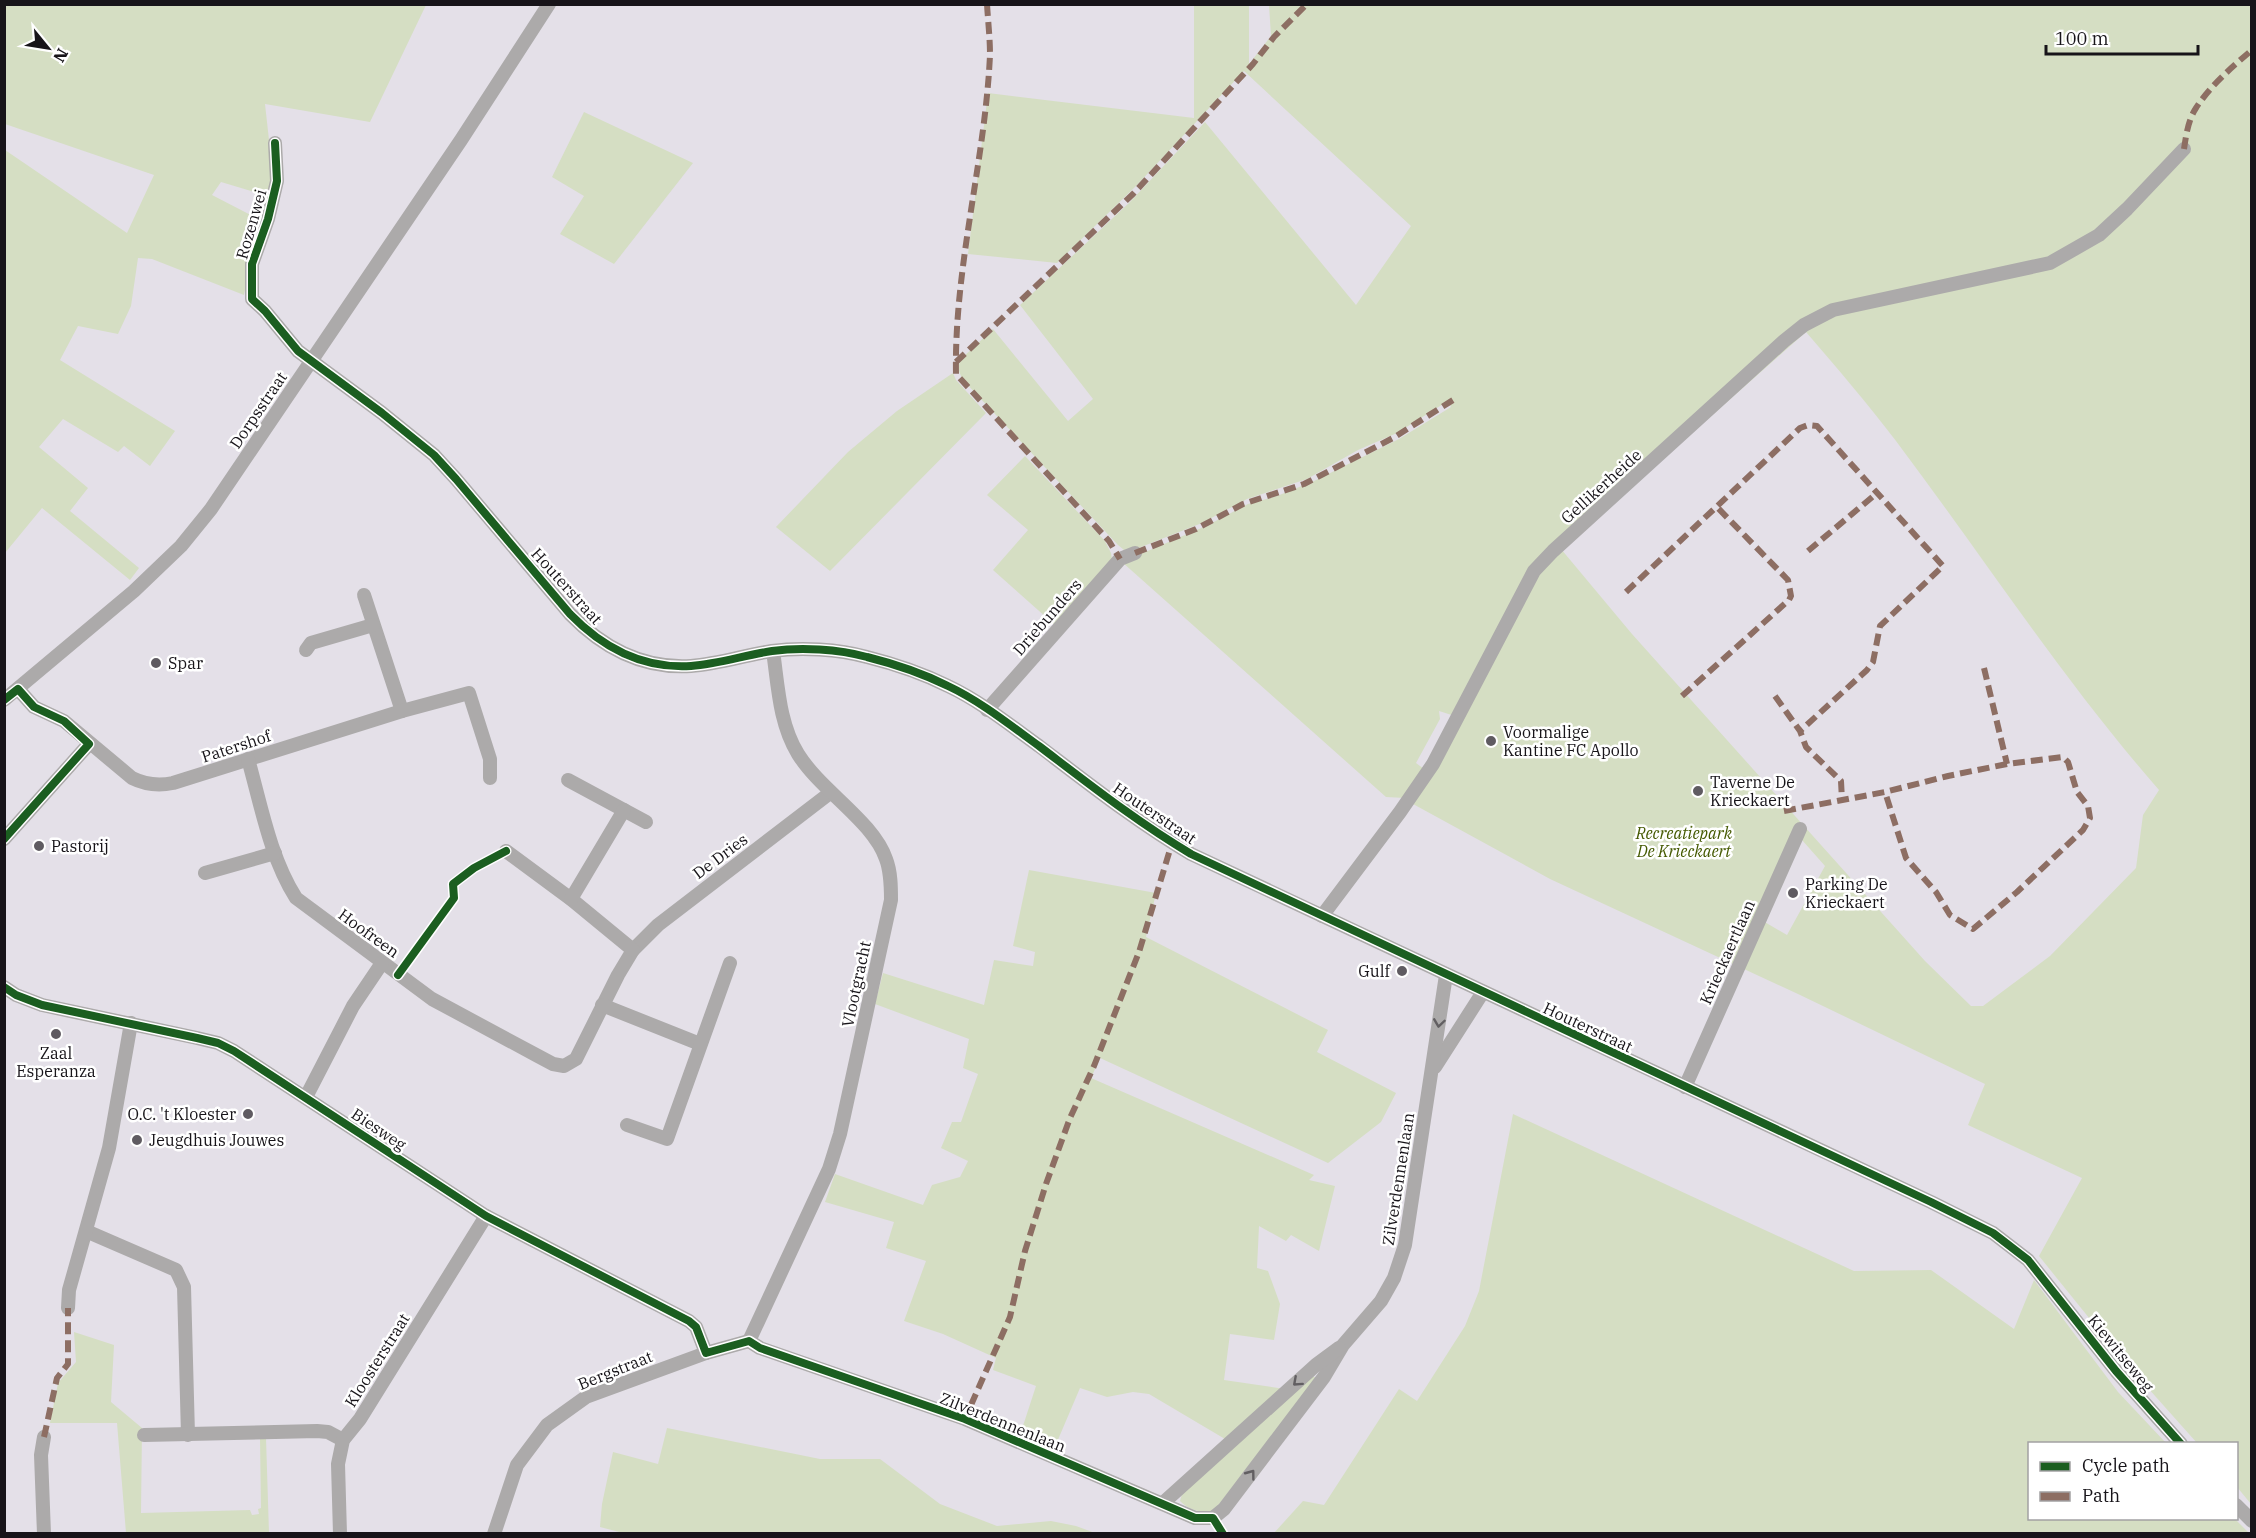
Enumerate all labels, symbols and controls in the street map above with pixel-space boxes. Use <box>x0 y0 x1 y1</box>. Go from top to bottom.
north arrow <box>18 18 78 78</box>
scale bar <box>2046 18 2198 56</box>
text: 100 m <box>2055 27 2109 50</box>
text: N <box>49 45 73 66</box>
street label: Rozenwei <box>231 187 271 261</box>
street label: Dorpsstraat <box>225 368 291 452</box>
street label: Gellikerheide <box>1557 445 1645 527</box>
street label: Houterstraat <box>527 544 607 629</box>
street label: Driebunders <box>1008 575 1086 659</box>
place label: Spar <box>168 653 203 673</box>
marker: Spar <box>149 656 163 670</box>
place label: Voormalige Kantine FC Apollo <box>1503 722 1639 760</box>
street label: Patershof <box>199 725 275 767</box>
marker: Voormalige Kantine FC Apollo <box>1484 734 1498 748</box>
place label: Taverne De Krieckaert <box>1710 772 1795 810</box>
street label: Houterstraat <box>1110 778 1201 848</box>
marker: Taverne De Krieckaert <box>1691 784 1705 798</box>
park label: Recreatiepark De Krieckaert <box>1635 823 1733 861</box>
street label: De Dries <box>689 829 751 883</box>
place label: Pastorij <box>51 836 109 856</box>
marker: Pastorij <box>32 839 46 853</box>
place label: Parking De Krieckaert <box>1805 874 1887 912</box>
marker: Parking De Krieckaert <box>1786 886 1800 900</box>
street label: Krieckaertlaan <box>1695 897 1759 1007</box>
street label: Hoofreen <box>335 904 403 962</box>
street label: Vlootgracht <box>837 939 875 1029</box>
place label: Gulf <box>1358 961 1392 981</box>
marker: Gulf <box>1395 964 1409 978</box>
street label: Houterstraat <box>1540 998 1636 1057</box>
one-way arrow <box>1434 1019 1446 1028</box>
marker: Zaal Esperanza <box>49 1027 63 1041</box>
place label: Zaal Esperanza <box>16 1043 96 1081</box>
street label: Biesweg <box>348 1103 410 1155</box>
place label: O.C. 't Kloester <box>128 1104 236 1124</box>
marker: O.C. 't Kloester <box>241 1107 255 1121</box>
street label: Zilverdennenlaan <box>1378 1111 1418 1247</box>
place label: Jeugdhuis Jouwes <box>149 1130 284 1150</box>
marker: Jeugdhuis Jouwes <box>130 1133 144 1147</box>
street label: Kloosterstraat <box>340 1309 414 1411</box>
street label: Kiewitseweg <box>2084 1310 2159 1396</box>
street label: Bergstraat <box>575 1346 655 1394</box>
one-way arrow <box>1293 1375 1304 1386</box>
street label: Zilverdennenlaan <box>937 1388 1069 1456</box>
legend <box>2028 1442 2238 1520</box>
text: Cycle path <box>2082 1454 2170 1477</box>
one-way arrow <box>1243 1470 1254 1481</box>
text: Path <box>2082 1484 2120 1507</box>

